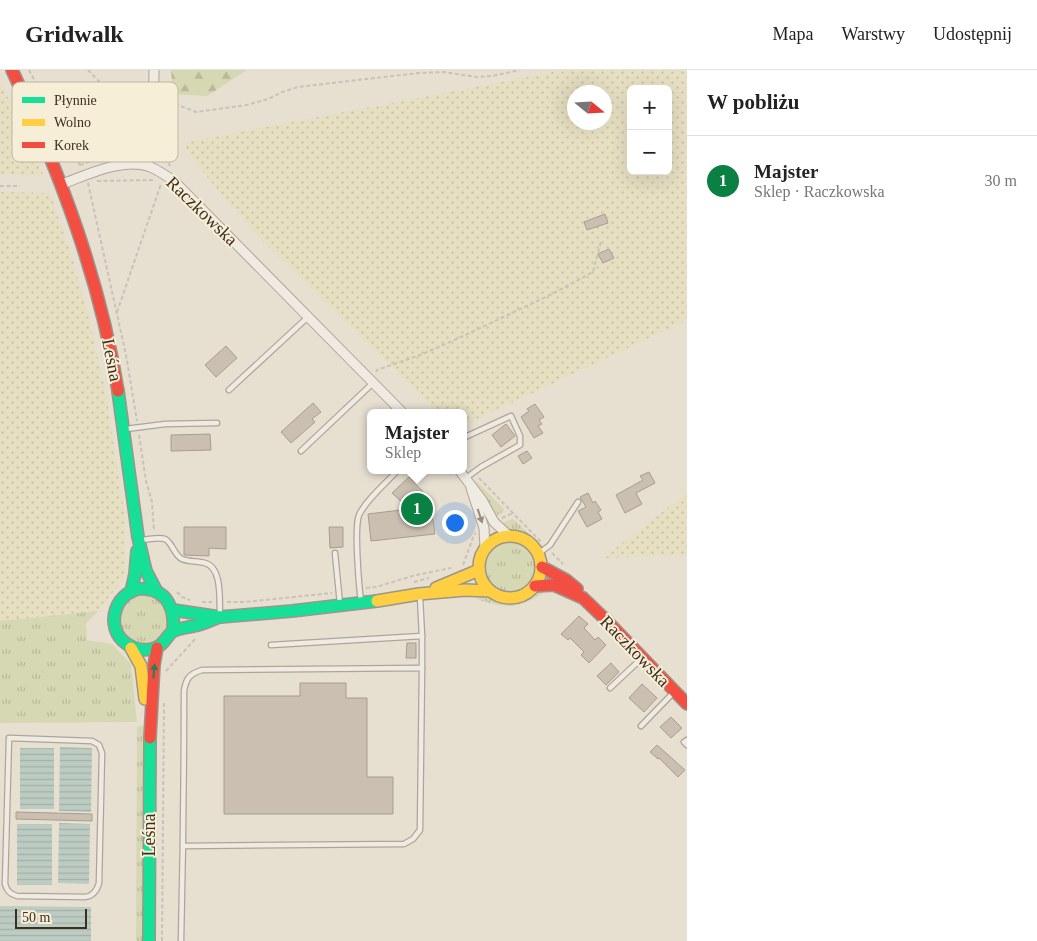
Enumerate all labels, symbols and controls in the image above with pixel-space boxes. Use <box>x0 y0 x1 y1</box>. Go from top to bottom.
text: Gridwalk <box>25 21 124 47</box>
text: Mapa <box>772 24 813 44</box>
text: Warstwy <box>841 24 905 44</box>
text: Udostępnij <box>933 24 1012 44</box>
legend <box>12 82 178 162</box>
north arrow <box>567 85 612 130</box>
map controls <box>627 85 672 175</box>
button: + <box>627 85 672 130</box>
text: W pobliżu <box>707 90 799 114</box>
text: Płynnie <box>54 93 97 108</box>
text: Wolno <box>54 115 91 130</box>
button: − <box>627 130 672 175</box>
text: Korek <box>54 138 89 153</box>
text: Majster <box>754 161 818 182</box>
street label: Raczkowska <box>162 172 242 250</box>
text: 1 <box>719 172 727 189</box>
text: 30 m <box>985 172 1017 189</box>
text: Sklep · Raczkowska <box>754 183 885 200</box>
street label: Leśna <box>98 337 126 383</box>
popup <box>367 409 467 474</box>
text: Majster <box>385 422 449 443</box>
text: Sklep <box>385 444 421 461</box>
pin: 1 <box>401 490 433 528</box>
one-way arrow <box>476 509 484 524</box>
your location <box>442 510 468 536</box>
street label: Raczkowska <box>596 611 674 691</box>
one-way arrow <box>150 663 158 679</box>
street label: Leśna <box>139 814 159 856</box>
scale bar <box>15 906 88 929</box>
text: 50 m <box>22 910 50 925</box>

